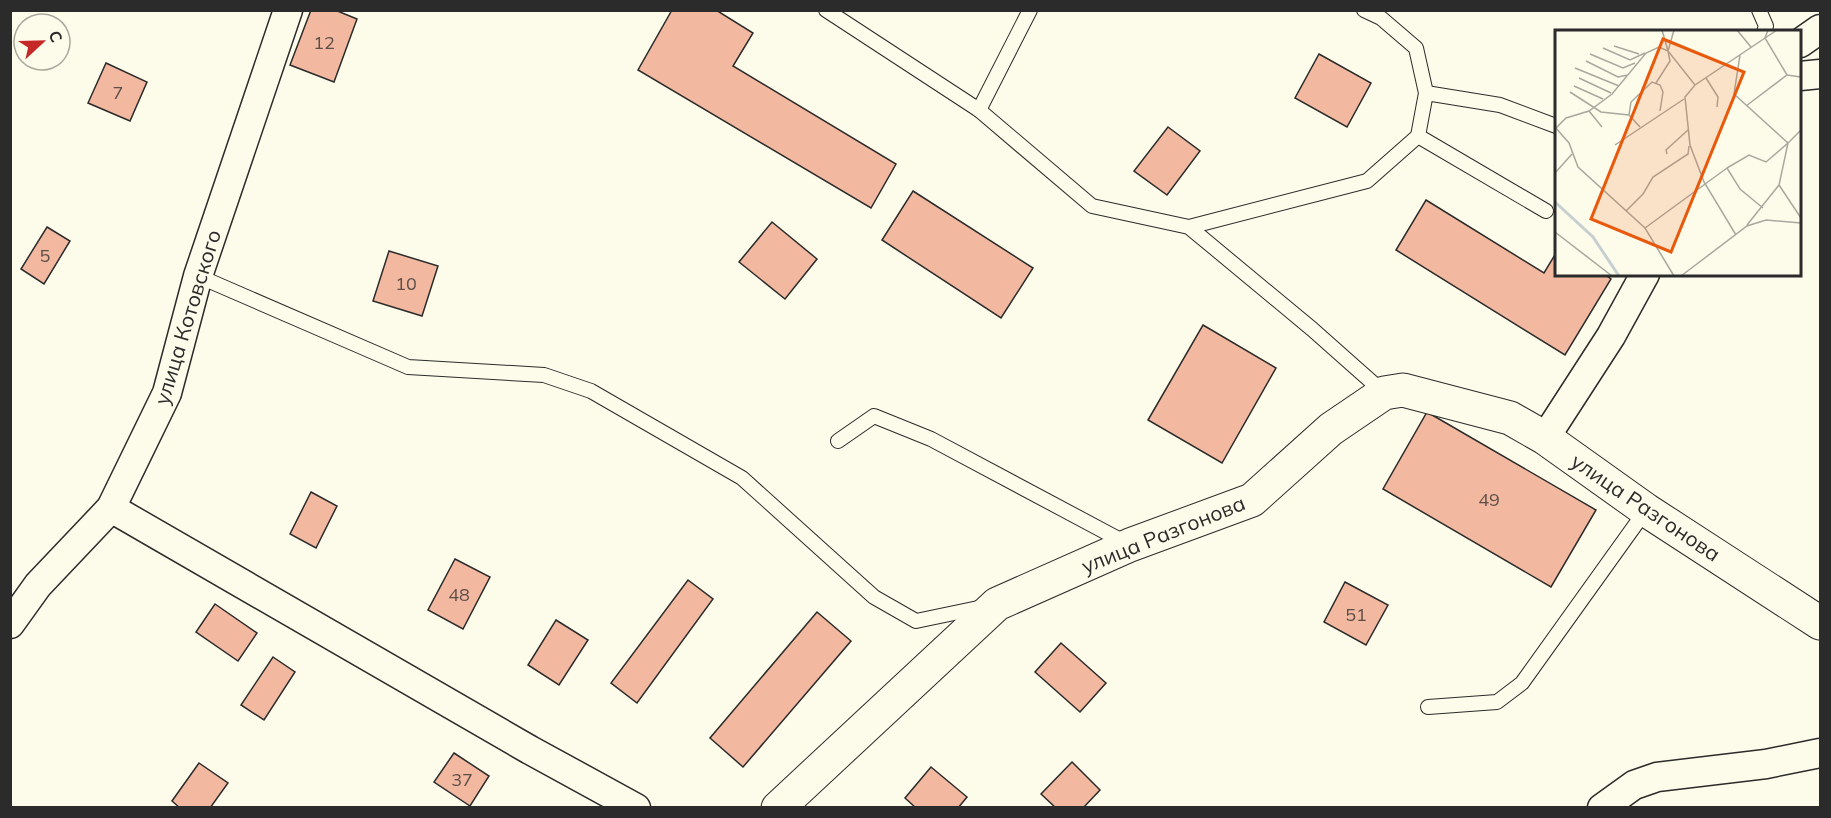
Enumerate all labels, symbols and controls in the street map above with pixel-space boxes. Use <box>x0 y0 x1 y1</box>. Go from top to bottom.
north arrow <box>12 12 72 72</box>
text: С <box>45 28 67 45</box>
inset map <box>1555 30 1801 276</box>
house number: 12 <box>313 31 335 54</box>
house number: 7 <box>113 81 123 104</box>
street label: улица Котовского <box>148 226 226 408</box>
house number: 5 <box>40 244 51 267</box>
house number: 10 <box>395 272 417 295</box>
street label: улица Разгонова <box>1566 447 1726 567</box>
house number: 49 <box>1478 488 1500 511</box>
street label: улица Разгонова <box>1077 489 1249 579</box>
house number: 48 <box>448 583 470 606</box>
house number: 51 <box>1345 603 1367 626</box>
house number: 37 <box>451 768 473 791</box>

